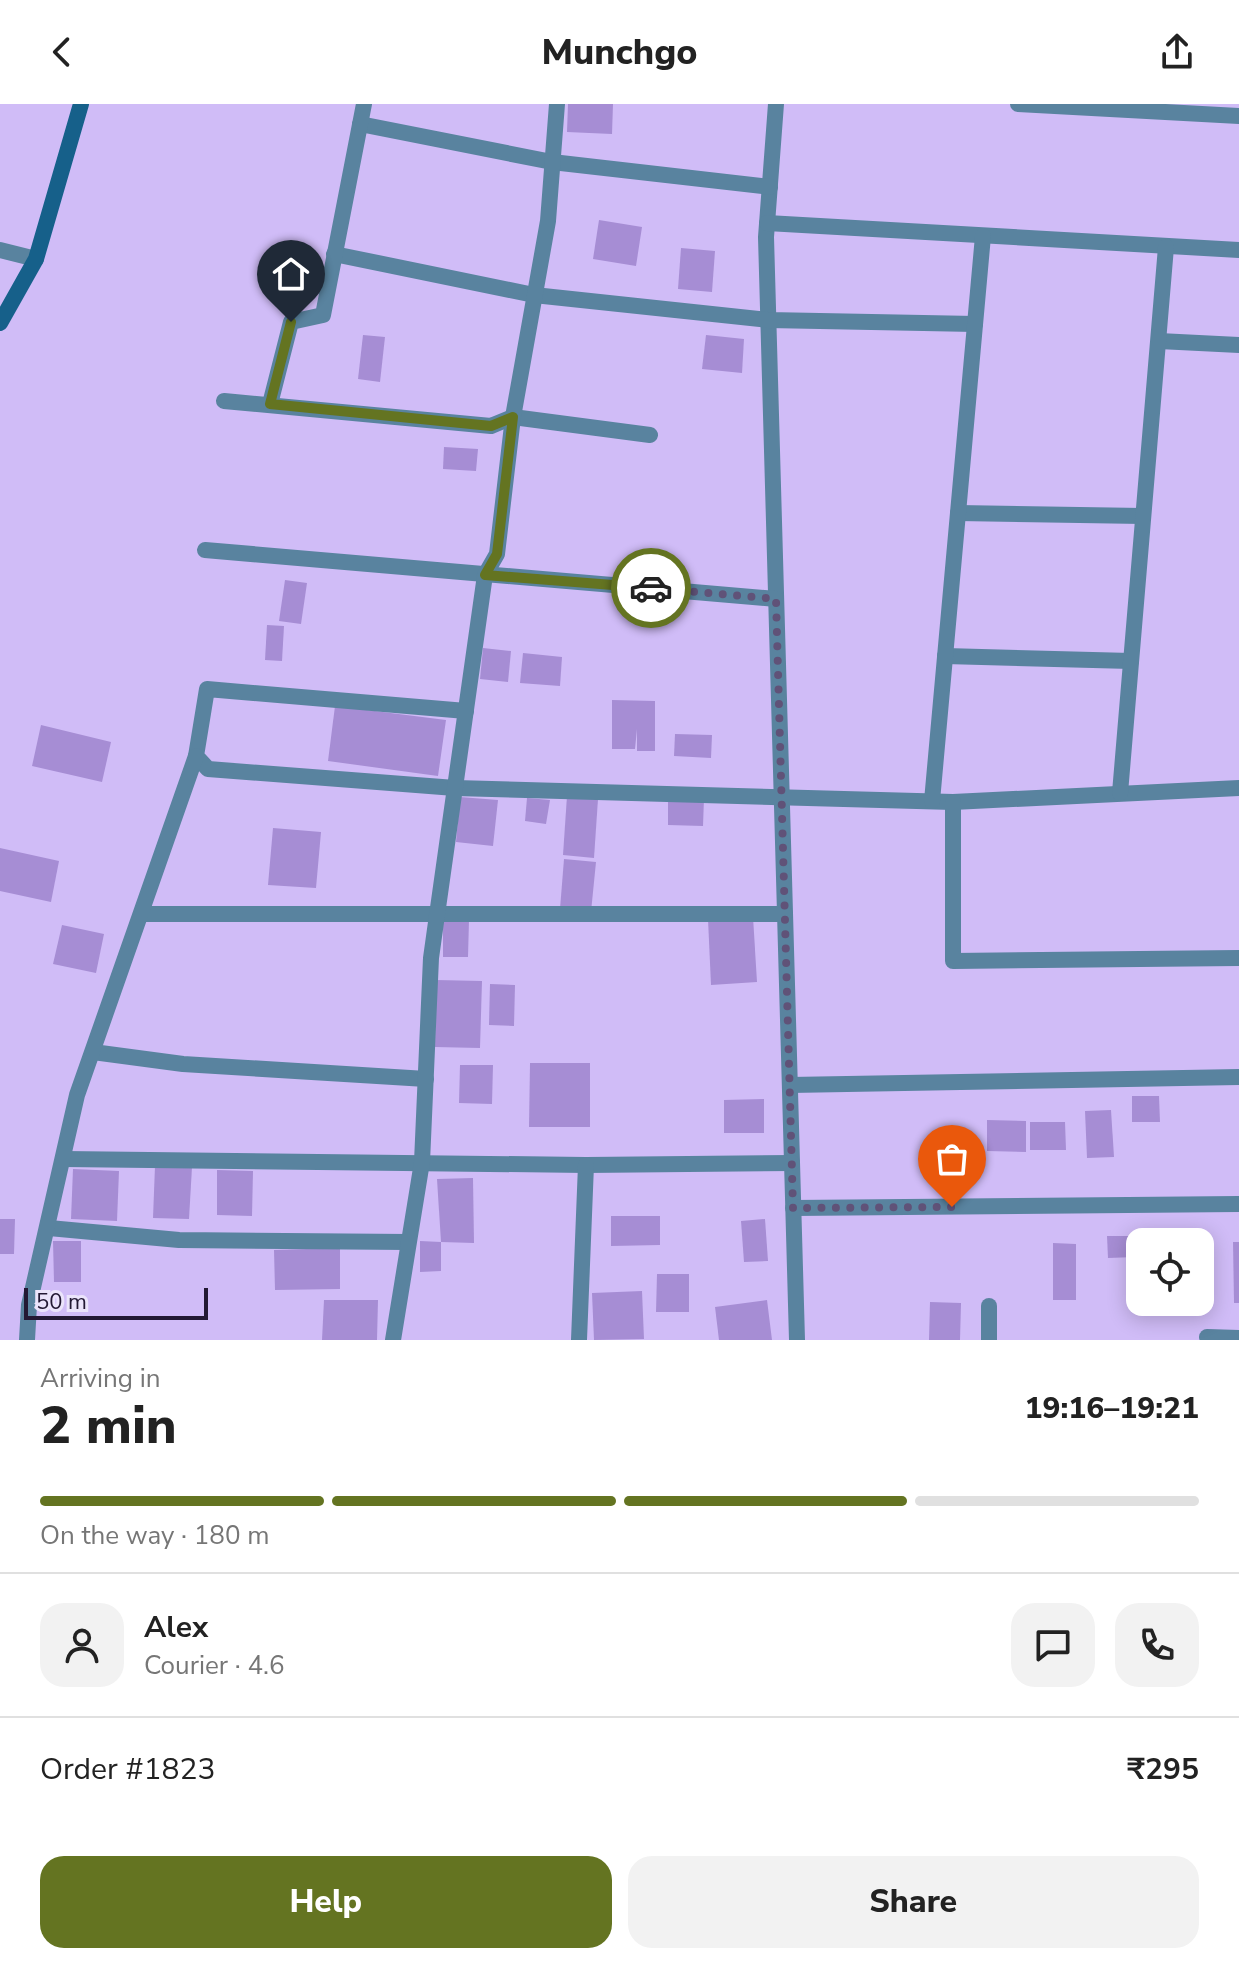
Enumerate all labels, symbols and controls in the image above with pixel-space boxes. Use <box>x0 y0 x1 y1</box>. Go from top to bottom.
text: Munchgo <box>541 28 698 77</box>
icon: back <box>40 30 84 74</box>
icon: share <box>1155 30 1199 74</box>
pin <box>257 240 325 322</box>
icon: home <box>269 252 313 296</box>
courier <box>611 548 691 628</box>
icon: car <box>629 566 673 610</box>
pin <box>918 1125 986 1207</box>
icon: bag <box>930 1137 974 1181</box>
map controls <box>1126 1228 1214 1316</box>
button: locate <box>1126 1228 1214 1316</box>
scale bar <box>24 1284 208 1320</box>
text: 50 m <box>36 1287 87 1317</box>
text: Arriving in <box>40 1361 161 1396</box>
text: 19:16–19:21 <box>1024 1388 1199 1429</box>
text: 2 min <box>40 1390 177 1461</box>
text: On the way · 180 m <box>40 1518 269 1553</box>
button: person <box>40 1603 124 1687</box>
button: chat <box>1011 1603 1095 1687</box>
button: phone <box>1115 1603 1199 1687</box>
text: Alex <box>144 1607 208 1648</box>
text: Courier · 4.6 <box>144 1648 285 1683</box>
text: Order #1823 <box>40 1749 215 1790</box>
text: ₹295 <box>1127 1749 1199 1790</box>
button: Help <box>40 1856 612 1948</box>
button: Share <box>628 1856 1199 1948</box>

